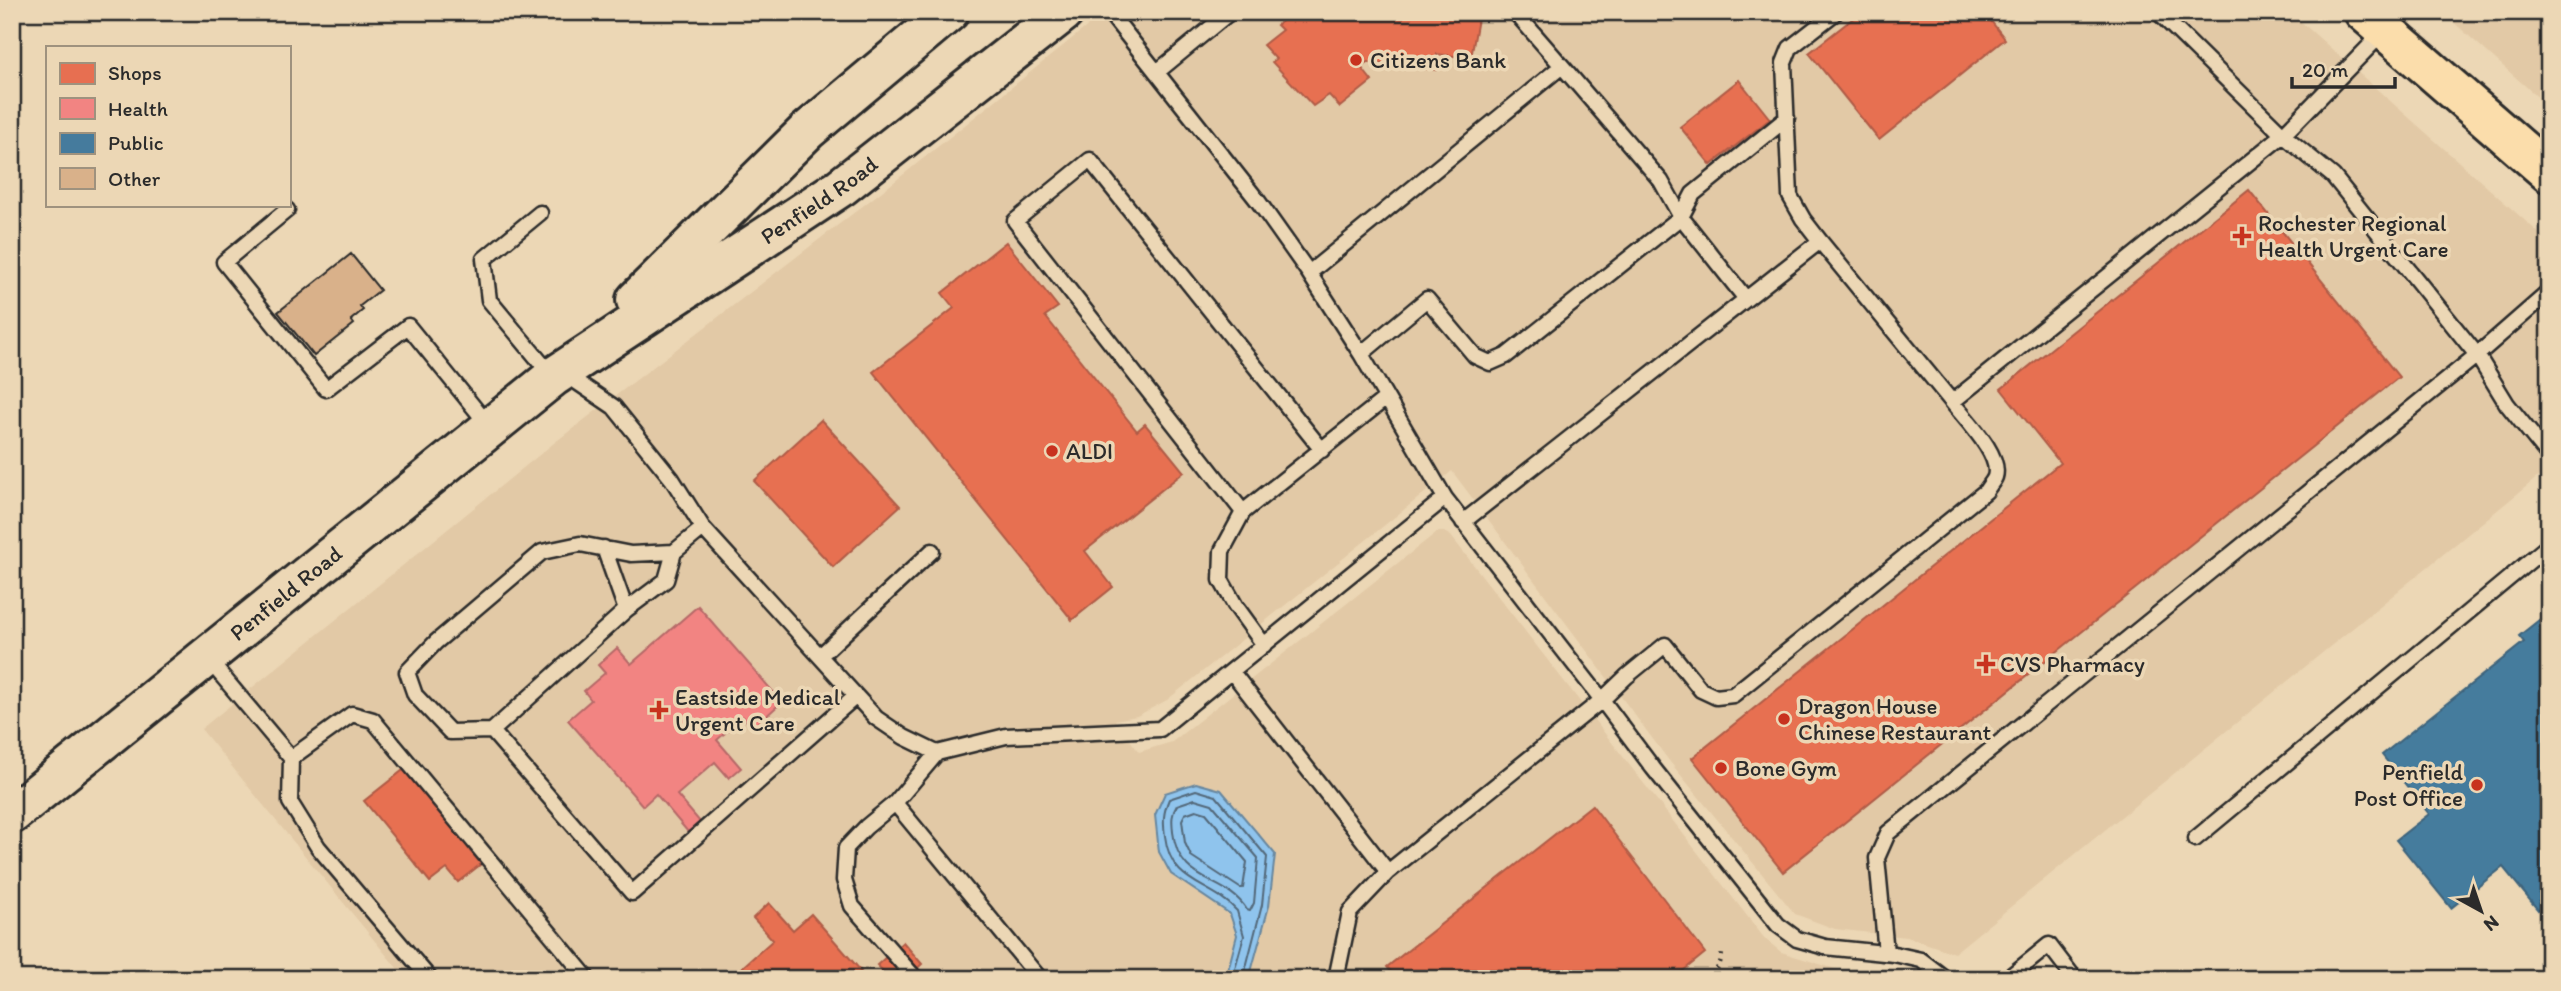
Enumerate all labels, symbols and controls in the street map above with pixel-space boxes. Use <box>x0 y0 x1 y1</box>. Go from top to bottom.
legend <box>46 46 290 206</box>
place label: Citizens Bank <box>1370 46 1506 74</box>
scale bar <box>2292 46 2395 90</box>
marker: Citizens Bank <box>1348 52 1364 68</box>
text: 20 m <box>2302 57 2349 82</box>
text: Shops <box>108 60 162 85</box>
text: Health <box>108 96 168 121</box>
text: Public <box>108 130 164 155</box>
street label: Penfield Road <box>755 149 884 250</box>
text: Other <box>108 166 161 191</box>
place label: Rochester Regional Health Urgent Care <box>2258 209 2449 263</box>
marker: Rochester Regional Health Urgent Care <box>2232 226 2252 246</box>
place label: ALDI <box>1066 437 1113 465</box>
marker: ALDI <box>1044 443 1060 459</box>
street label: Penfield Road <box>224 539 348 647</box>
place label: CVS Pharmacy <box>2000 650 2145 678</box>
marker: CVS Pharmacy <box>1978 656 1994 672</box>
place label: Eastside Medical Urgent Care <box>675 683 841 737</box>
place label: Dragon House Chinese Restaurant <box>1798 692 1992 746</box>
marker: Eastside Medical Urgent Care <box>649 700 669 720</box>
marker: Dragon House Chinese Restaurant <box>1776 711 1792 727</box>
place label: Bone Gym <box>1735 754 1837 782</box>
place label: Penfield Post Office <box>2354 758 2463 812</box>
marker: Bone Gym <box>1713 760 1729 776</box>
marker: Penfield Post Office <box>2469 777 2485 793</box>
north arrow <box>2446 876 2516 946</box>
text: N <box>2479 911 2504 937</box>

